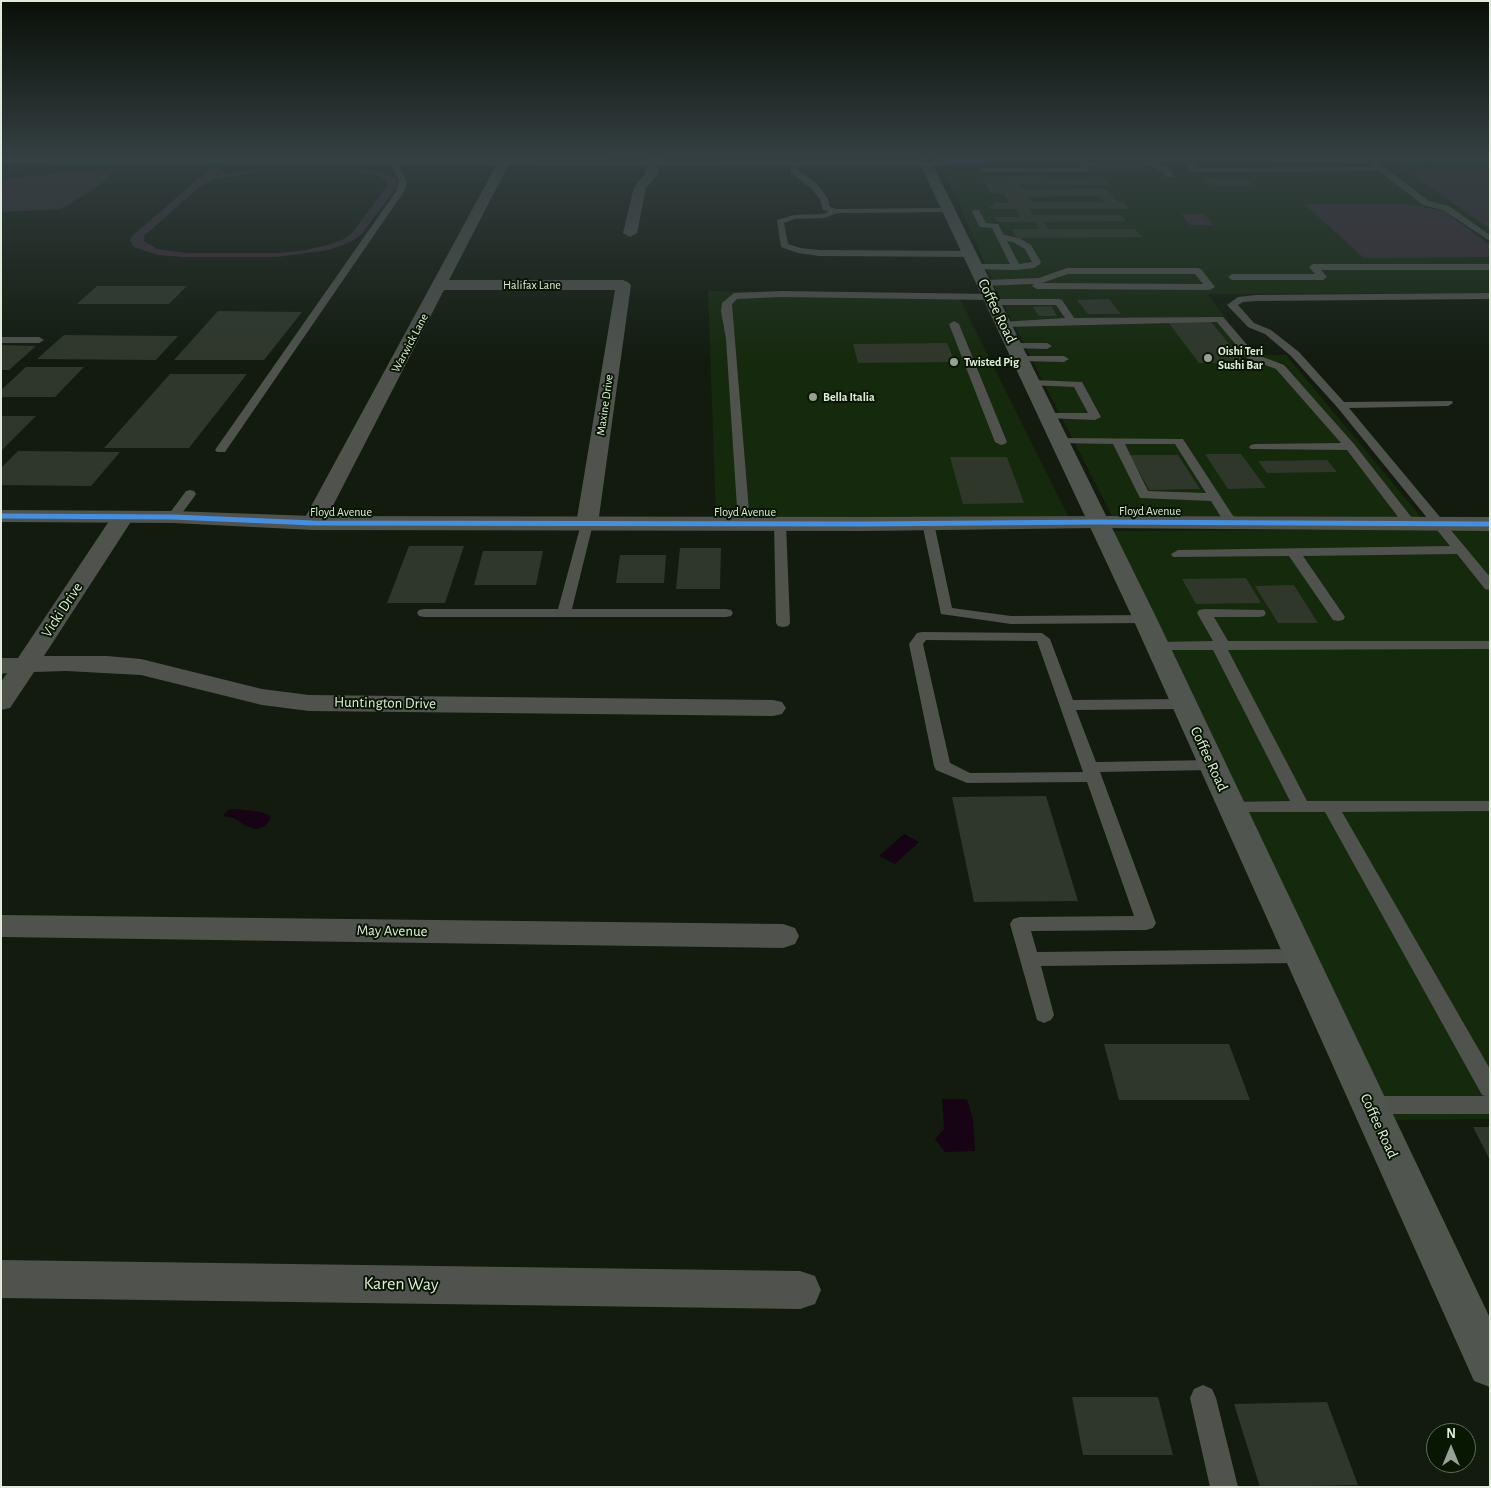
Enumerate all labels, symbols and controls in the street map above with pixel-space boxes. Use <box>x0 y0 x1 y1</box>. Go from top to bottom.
street label: Coffee Road <box>974 276 1020 346</box>
street label: Halifax Lane <box>503 278 561 292</box>
street label: Warwick Lane <box>388 311 432 375</box>
place label: Oishi Teri Sushi Bar <box>1218 344 1263 372</box>
marker: Oishi Teri Sushi Bar <box>1202 352 1214 364</box>
place label: Twisted Pig <box>964 355 1019 369</box>
marker: Twisted Pig <box>948 356 960 368</box>
street label: Maxine Drive <box>594 373 616 437</box>
place label: Bella Italia <box>823 390 875 404</box>
marker: Bella Italia <box>807 391 819 403</box>
street label: Floyd Avenue <box>1119 504 1181 518</box>
street label: Floyd Avenue <box>310 505 372 519</box>
street label: Floyd Avenue <box>714 505 776 519</box>
street label: Vicki Drive <box>38 579 86 641</box>
street label: Huntington Drive <box>334 693 436 713</box>
street label: Coffee Road <box>1186 724 1232 794</box>
street label: May Avenue <box>356 921 428 941</box>
street label: Coffee Road <box>1356 1091 1402 1161</box>
street label: Karen Way <box>363 1273 439 1295</box>
north arrow <box>1426 1423 1476 1473</box>
text: N <box>1446 1427 1456 1441</box>

